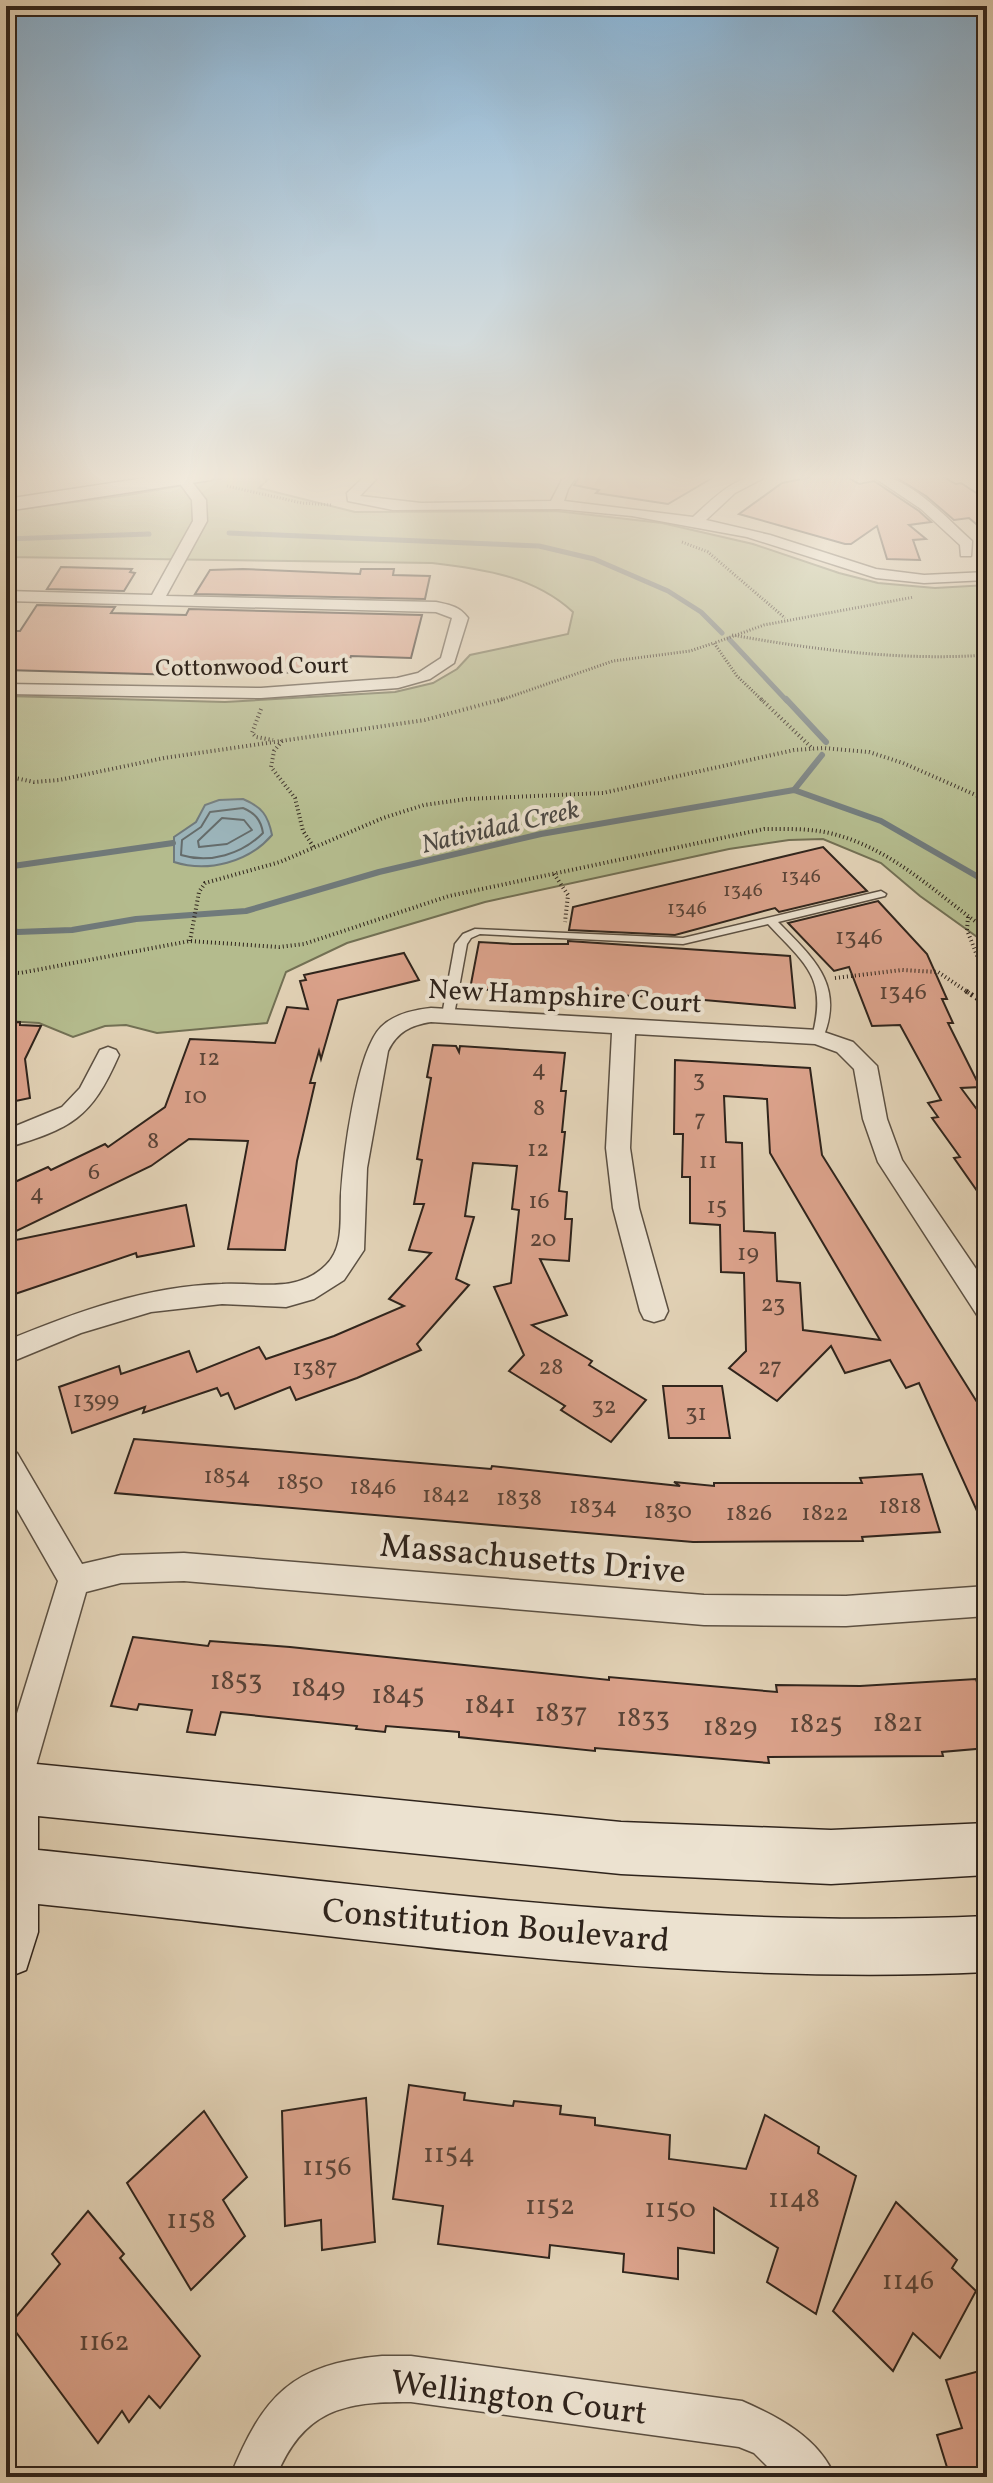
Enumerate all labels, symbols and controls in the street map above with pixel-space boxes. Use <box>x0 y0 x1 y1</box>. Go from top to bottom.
street label: Cottonwood Court <box>155 649 349 687</box>
water label: Natividad Creek <box>418 792 583 864</box>
house number: 1346 <box>781 863 821 891</box>
house number: 1346 <box>723 877 763 905</box>
house number: 1346 <box>667 895 707 923</box>
house number: 1346 <box>835 921 883 955</box>
street label: New Hampshire Court <box>427 971 703 1024</box>
house number: 1346 <box>879 976 927 1010</box>
house number: 12 <box>198 1042 220 1076</box>
house number: 4 <box>532 1053 546 1087</box>
house number: 3 <box>693 1063 705 1097</box>
house number: 10 <box>183 1080 207 1114</box>
house number: 8 <box>533 1092 545 1126</box>
house number: 7 <box>694 1103 706 1137</box>
house number: 8 <box>147 1125 159 1159</box>
house number: 12 <box>527 1133 549 1167</box>
house number: 11 <box>699 1145 717 1179</box>
house number: 6 <box>88 1156 100 1190</box>
house number: 4 <box>30 1177 44 1211</box>
house number: 16 <box>528 1185 550 1219</box>
house number: 15 <box>707 1190 727 1224</box>
house number: 20 <box>529 1223 557 1257</box>
house number: 19 <box>737 1237 759 1271</box>
house number: 23 <box>761 1288 785 1322</box>
house number: 28 <box>538 1351 564 1385</box>
house number: 27 <box>758 1351 782 1385</box>
house number: 1387 <box>292 1352 338 1386</box>
house number: 1399 <box>73 1384 119 1418</box>
house number: 32 <box>591 1390 617 1424</box>
house number: 31 <box>685 1397 707 1431</box>
house number: 1854 <box>203 1460 251 1494</box>
house number: 1850 <box>277 1466 323 1500</box>
house number: 1846 <box>349 1471 397 1505</box>
house number: 1842 <box>422 1479 470 1513</box>
house number: 1838 <box>496 1482 542 1516</box>
house number: 1834 <box>569 1490 617 1524</box>
house number: 1818 <box>878 1490 922 1524</box>
house number: 1830 <box>644 1495 692 1529</box>
house number: 1826 <box>726 1497 772 1531</box>
house number: 1822 <box>801 1497 849 1531</box>
street label: Massachusetts Drive <box>378 1524 688 1597</box>
house number: 1853 <box>210 1662 262 1701</box>
house number: 1849 <box>291 1669 345 1708</box>
house number: 1845 <box>371 1676 425 1715</box>
house number: 1841 <box>464 1686 516 1725</box>
house number: 1837 <box>534 1694 588 1733</box>
house number: 1833 <box>616 1699 670 1738</box>
house number: 1821 <box>873 1704 924 1743</box>
house number: 1825 <box>789 1705 843 1744</box>
house number: 1829 <box>703 1708 757 1747</box>
street label: Constitution Boulevard <box>320 1889 671 1966</box>
house number: 1154 <box>423 2135 475 2174</box>
house number: 1156 <box>302 2148 352 2187</box>
house number: 1148 <box>768 2180 820 2219</box>
house number: 1152 <box>525 2187 575 2226</box>
house number: 1150 <box>644 2190 696 2229</box>
house number: 1158 <box>166 2201 216 2240</box>
house number: 1146 <box>882 2262 934 2301</box>
house number: 1162 <box>79 2323 129 2362</box>
street label: Wellington Court <box>388 2360 650 2439</box>

